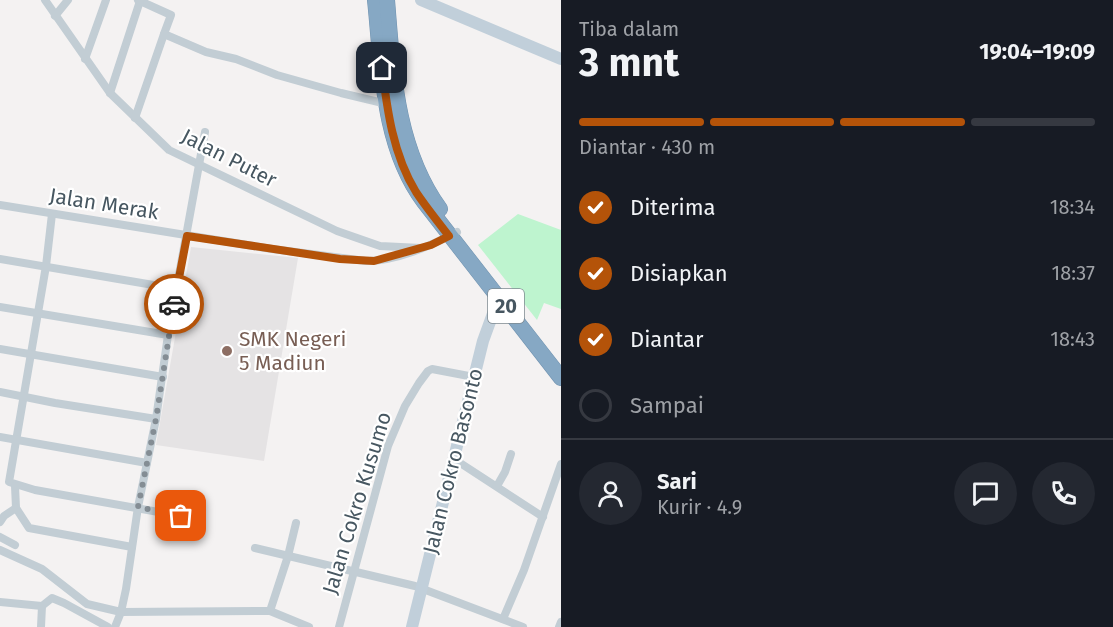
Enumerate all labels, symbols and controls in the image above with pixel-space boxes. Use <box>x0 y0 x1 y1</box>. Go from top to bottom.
text: Tiba dalam <box>579 17 679 41</box>
text: 19:04–19:09 <box>979 38 1095 65</box>
text: 3 mnt <box>579 40 679 86</box>
pin <box>356 42 407 93</box>
icon: home <box>365 51 398 84</box>
street label: Jalan Puter <box>177 123 281 193</box>
text: Diantar · 430 m <box>579 135 715 159</box>
street label: Jalan Merak <box>47 183 161 226</box>
icon: check <box>579 191 612 224</box>
text: Diterima <box>630 194 716 221</box>
text: 18:34 <box>1050 195 1095 219</box>
icon: check <box>579 257 612 290</box>
text: Disiapkan <box>630 260 728 287</box>
text: 18:37 <box>1052 261 1095 285</box>
courier <box>144 274 204 334</box>
icon: car <box>158 288 191 321</box>
road number: 20 <box>488 289 524 323</box>
icon: check <box>579 323 612 356</box>
place label: SMK Negeri 5 Madiun <box>239 326 346 376</box>
text: Diantar <box>630 326 703 353</box>
text: 18:43 <box>1050 327 1095 351</box>
marker: SMK Negeri 5 Madiun <box>220 344 234 358</box>
street label: Jalan Cokro Basonto <box>417 365 489 557</box>
text: Sampai <box>630 392 704 419</box>
street label: Jalan Cokro Kusumo <box>317 409 397 597</box>
button: person <box>579 462 642 525</box>
button: chat <box>954 462 1017 525</box>
button: phone <box>1032 462 1095 525</box>
text: Sari <box>657 468 697 495</box>
pin <box>155 490 206 541</box>
text: Kurir · 4.9 <box>657 495 742 519</box>
icon: bag <box>164 499 197 532</box>

